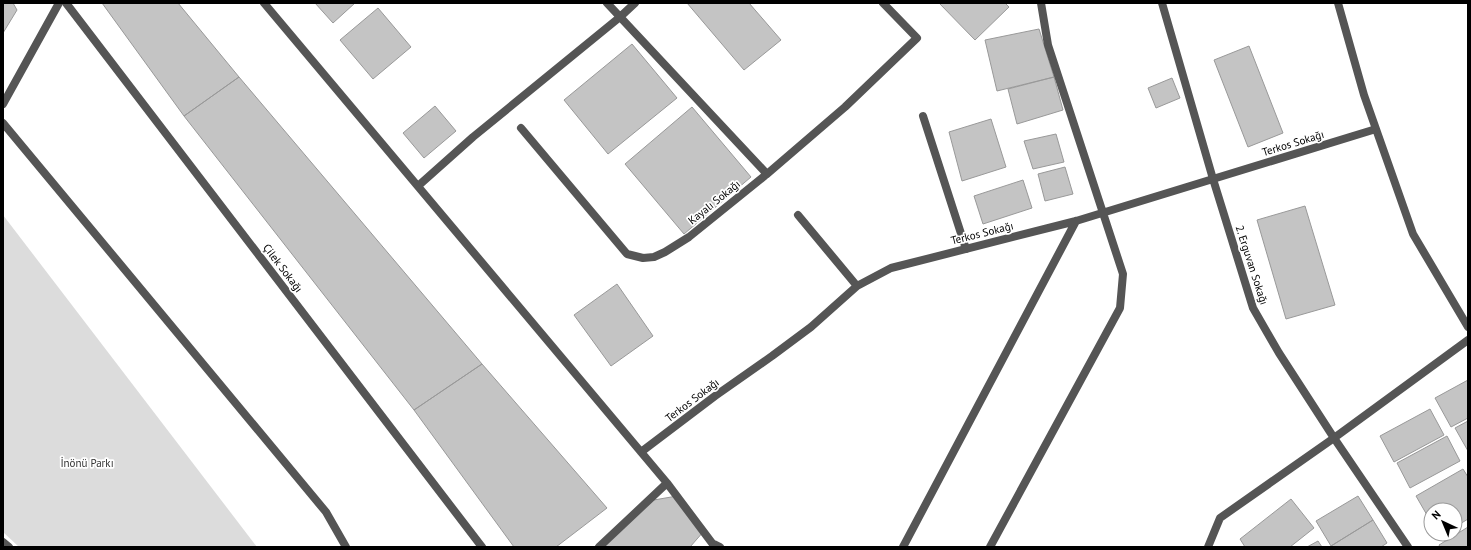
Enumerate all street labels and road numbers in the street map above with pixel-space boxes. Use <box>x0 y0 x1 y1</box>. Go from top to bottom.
street label: Terkos Sokağı <box>1260 127 1326 159</box>
street label: Kayalı Sokağı <box>685 177 743 227</box>
street label: Terkos Sokağı <box>949 218 1015 248</box>
street label: 2. Erguvan Sokağı <box>1233 223 1271 307</box>
street label: Çilek Sokağı <box>260 241 306 295</box>
street label: Terkos Sokağı <box>662 375 722 425</box>

